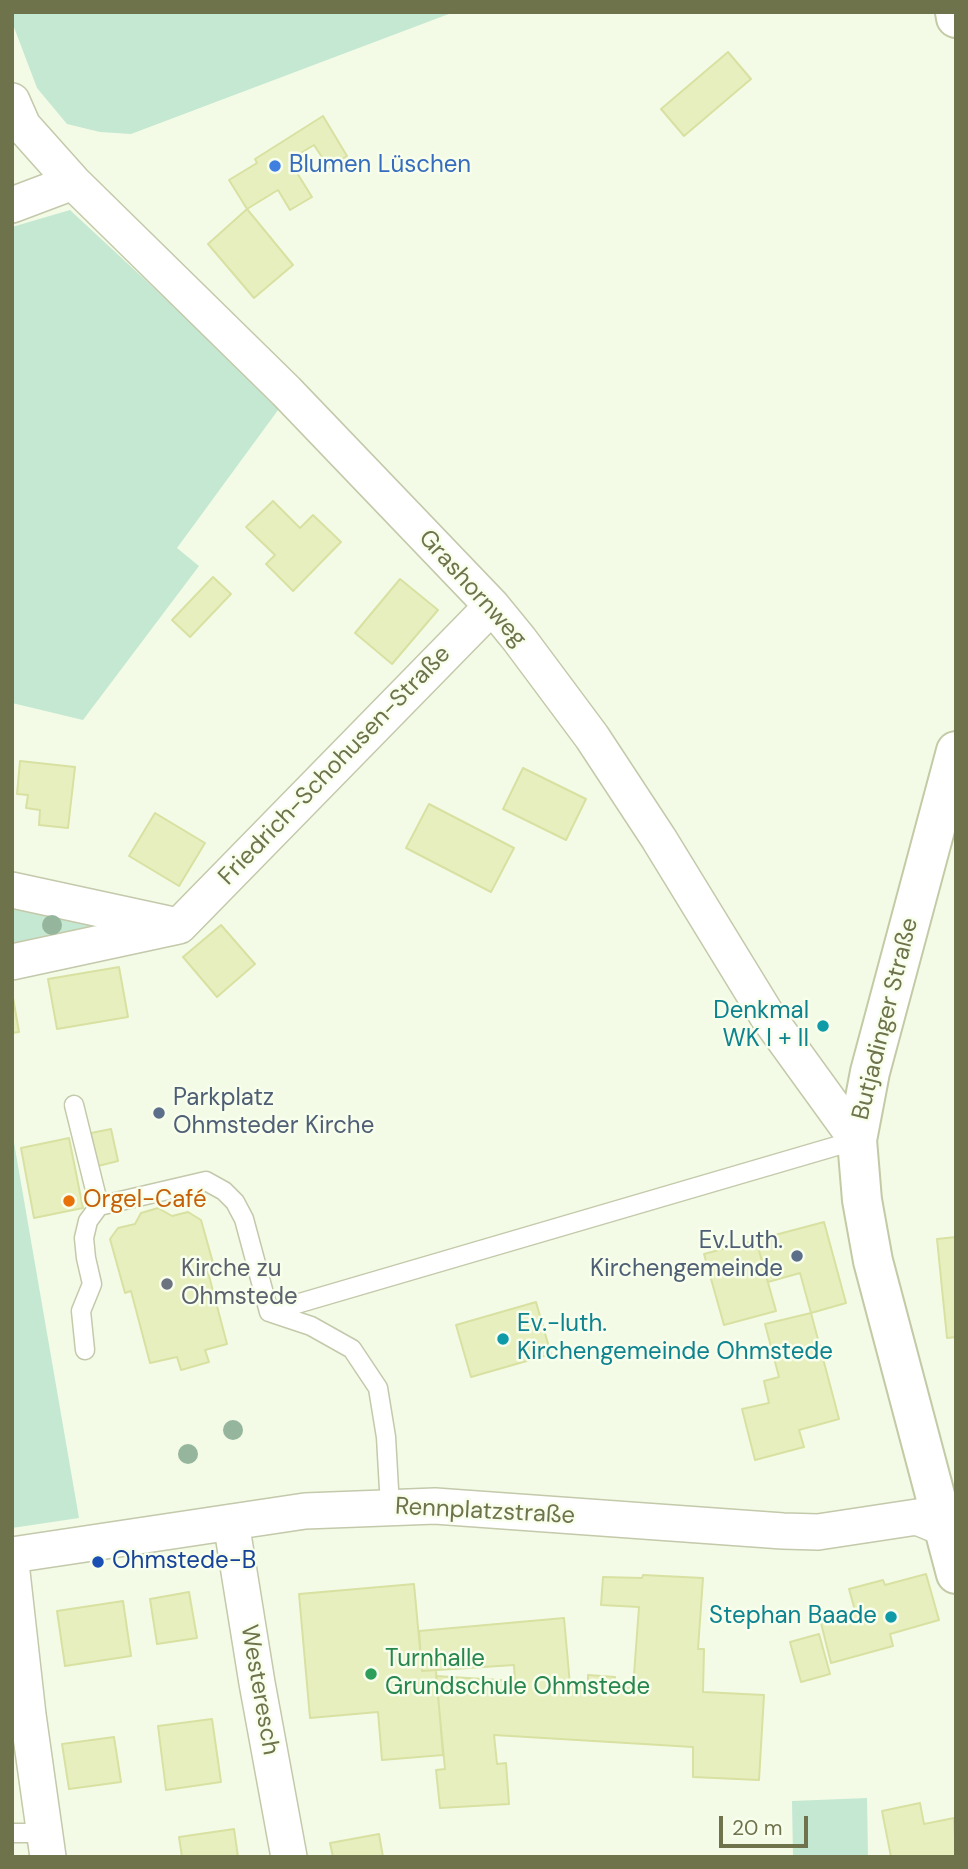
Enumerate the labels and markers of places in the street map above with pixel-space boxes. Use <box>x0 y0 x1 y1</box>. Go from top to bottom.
place label: Blumen Lüschen <box>289 152 471 180</box>
marker: Blumen Lüschen <box>267 158 283 174</box>
place label: Denkmal WK I + II <box>713 998 809 1054</box>
marker: Denkmal WK I + II <box>815 1018 831 1034</box>
place label: Parkplatz Ohmsteder Kirche <box>173 1085 374 1141</box>
marker: Parkplatz Ohmsteder Kirche <box>151 1105 167 1121</box>
place label: Orgel-Café <box>83 1187 207 1215</box>
marker: Orgel-Café <box>61 1193 77 1209</box>
place label: Ev.Luth. Kirchengemeinde <box>590 1228 783 1284</box>
marker: Ev.Luth. Kirchengemeinde <box>789 1248 805 1264</box>
place label: Kirche zu Ohmstede <box>181 1256 298 1312</box>
marker: Kirche zu Ohmstede <box>159 1276 175 1292</box>
place label: Ev.-luth. Kirchengemeinde Ohmstede <box>517 1311 833 1367</box>
marker: Ev.-luth. Kirchengemeinde Ohmstede <box>495 1331 511 1347</box>
place label: Ohmstede-B <box>112 1548 256 1576</box>
marker: Ohmstede-B <box>90 1554 106 1570</box>
place label: Stephan Baade <box>709 1603 877 1631</box>
marker: Stephan Baade <box>883 1609 899 1625</box>
place label: Turnhalle Grundschule Ohmstede <box>385 1646 650 1702</box>
marker: Turnhalle Grundschule Ohmstede <box>363 1666 379 1682</box>

